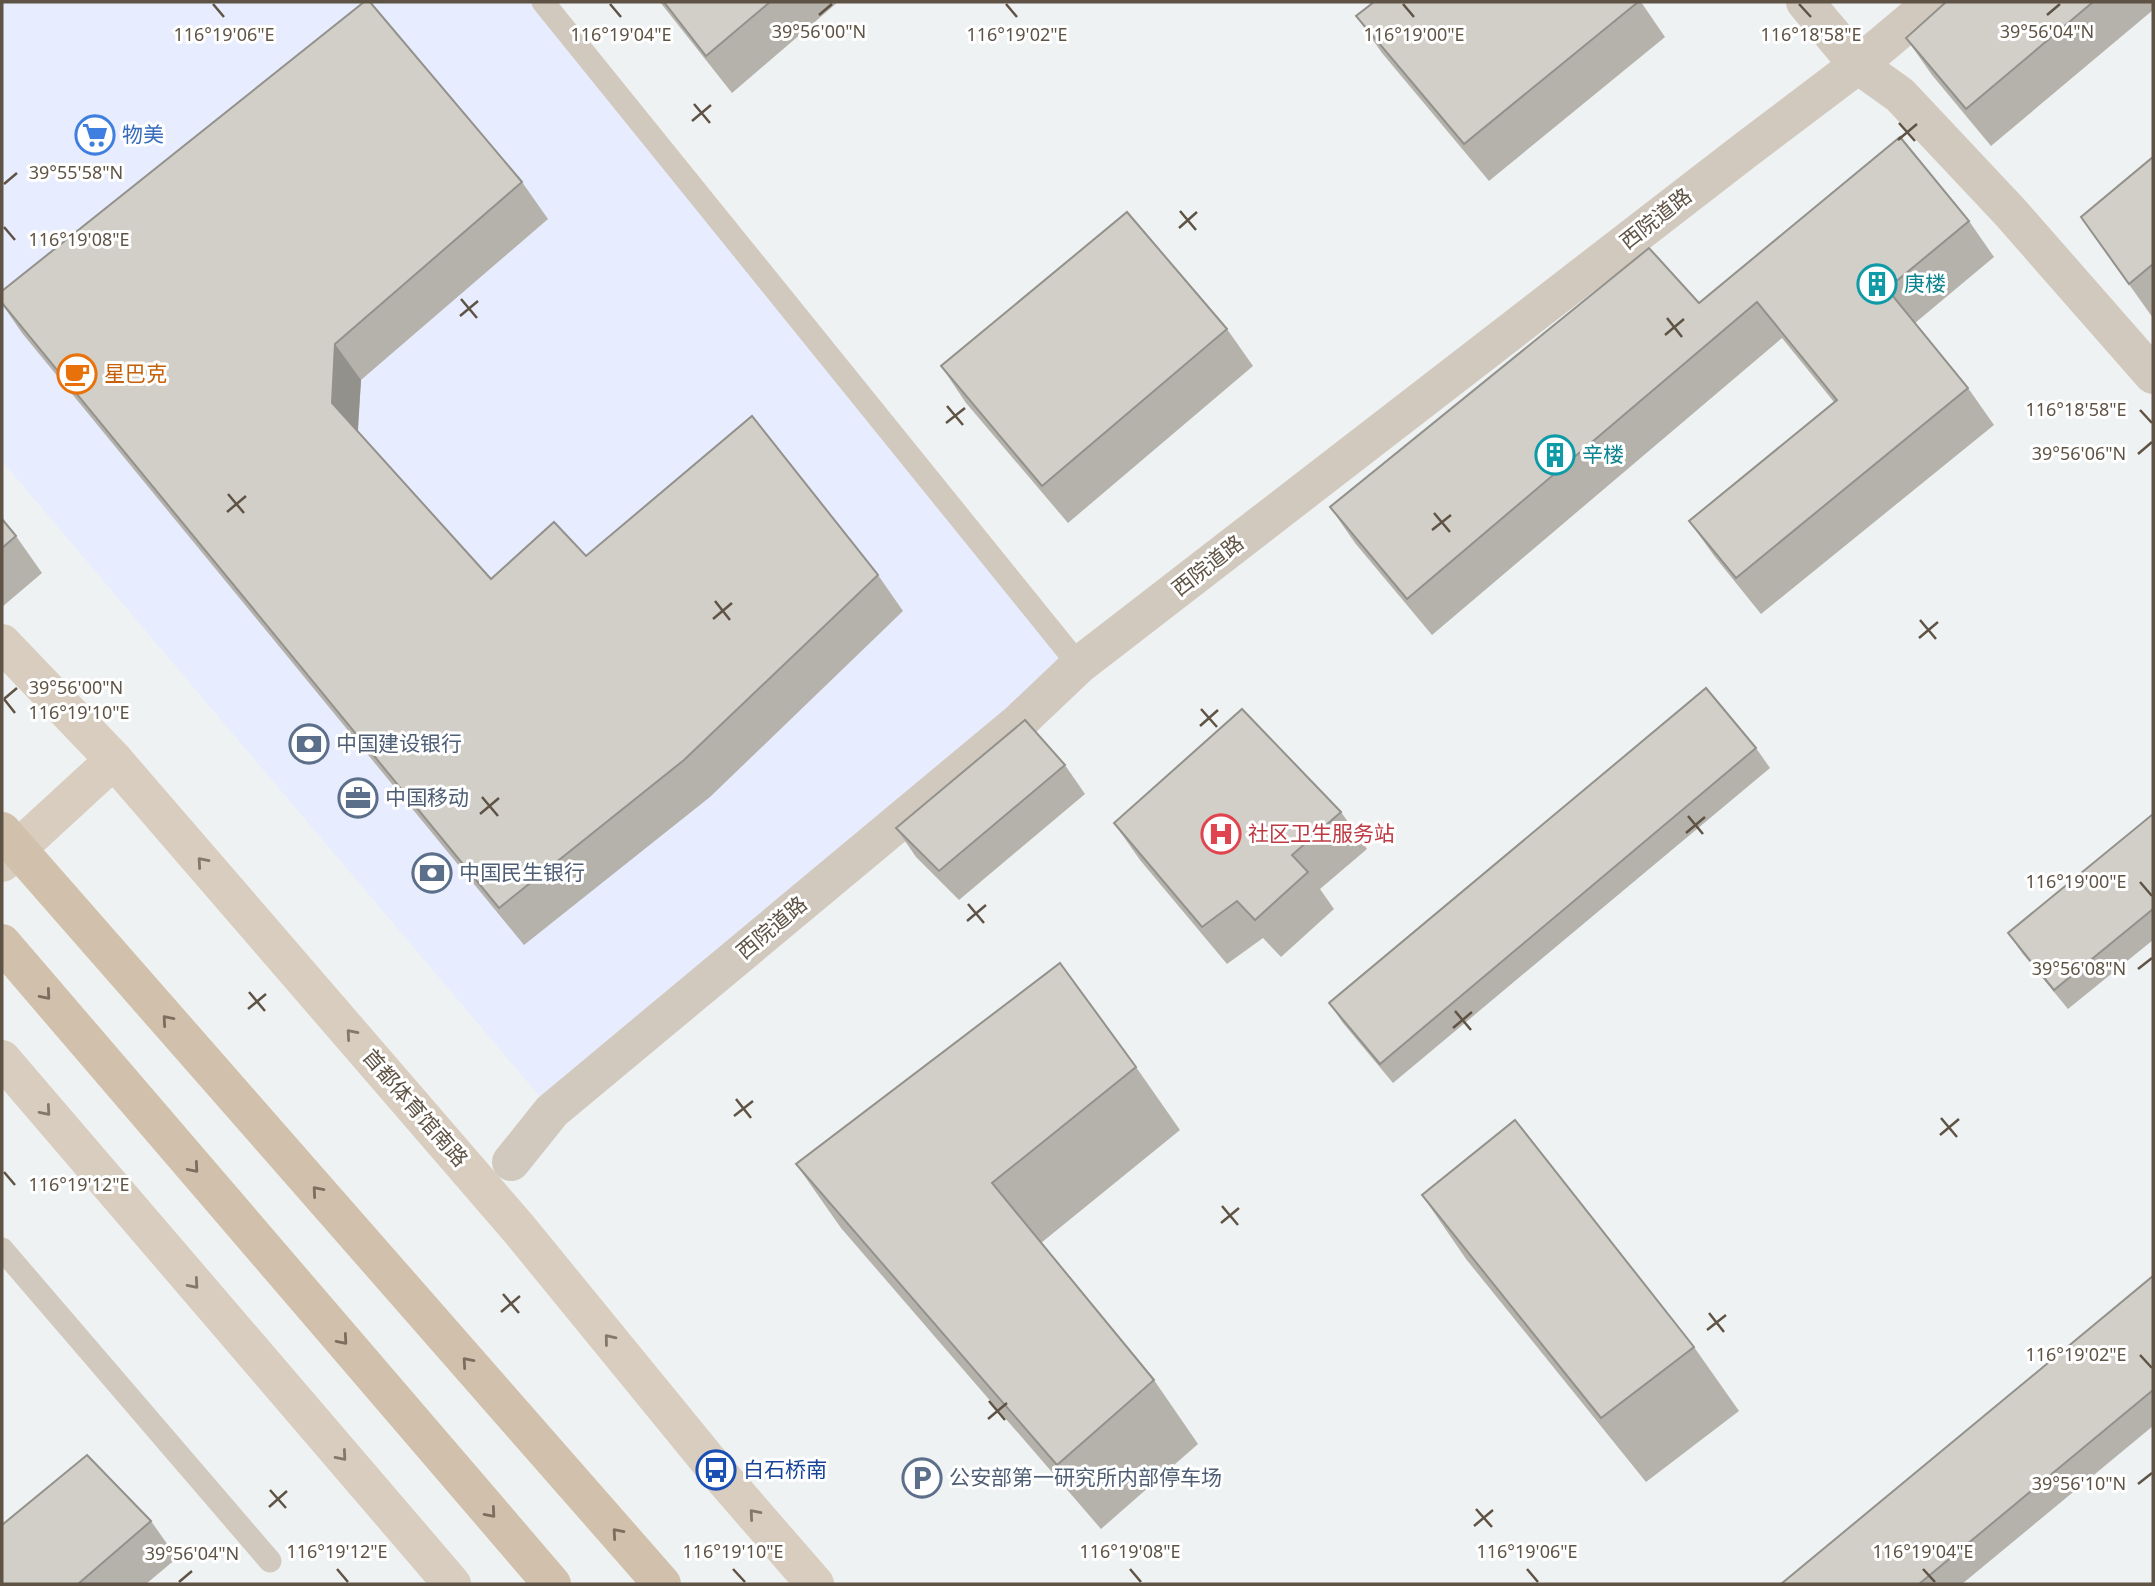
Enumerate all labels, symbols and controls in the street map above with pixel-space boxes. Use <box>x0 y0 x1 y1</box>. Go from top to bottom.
text: 39°56'00"N <box>772 19 866 43</box>
text: 39°56'04"N <box>2000 19 2094 43</box>
text: 116°19'06"E <box>173 22 275 46</box>
text: 116°19'04"E <box>570 22 672 46</box>
text: 116°19'02"E <box>966 22 1068 46</box>
text: 116°19'00"E <box>1363 22 1465 46</box>
text: 116°18'58"E <box>1760 22 1862 46</box>
supermarket icon: 物美 <box>74 114 116 156</box>
place label: 物美 <box>122 120 164 148</box>
text: 39°55'58"N <box>29 160 123 184</box>
street label: 西院道路 <box>1614 181 1697 255</box>
text: 116°19'08"E <box>28 227 130 251</box>
building icon: 庚楼 <box>1856 263 1898 305</box>
place label: 庚楼 <box>1904 269 1946 297</box>
cafe icon: 星巴克 <box>56 353 98 395</box>
place label: 星巴克 <box>104 359 167 387</box>
text: 116°18'58"E <box>2025 397 2127 421</box>
building icon: 辛楼 <box>1534 434 1576 476</box>
place label: 辛楼 <box>1582 440 1624 468</box>
text: 39°56'06"N <box>2032 441 2126 465</box>
street label: 西院道路 <box>1166 528 1249 602</box>
text: 39°56'00"N <box>29 675 123 699</box>
text: 116°19'10"E <box>28 700 130 724</box>
bank icon: 中国建设银行 <box>288 723 330 765</box>
place label: 中国建设银行 <box>336 729 462 757</box>
office icon: 中国移动 <box>337 777 379 819</box>
place label: 中国移动 <box>385 783 469 811</box>
hospital icon: 社区卫生服务站 <box>1200 813 1242 855</box>
place label: 社区卫生服务站 <box>1248 819 1395 847</box>
bank icon: 中国民生银行 <box>411 852 453 894</box>
one-way arrow <box>198 857 210 870</box>
place label: 中国民生银行 <box>459 858 585 886</box>
text: 116°19'00"E <box>2025 869 2127 893</box>
street label: 西院道路 <box>730 890 813 965</box>
text: 39°56'08"N <box>2032 956 2126 980</box>
one-way arrow <box>38 987 50 1000</box>
one-way arrow <box>163 1015 175 1028</box>
one-way arrow <box>347 1029 359 1042</box>
street label: 首都体育馆南路 <box>357 1043 475 1172</box>
one-way arrow <box>38 1103 50 1116</box>
one-way arrow <box>186 1159 198 1172</box>
text: 116°19'12"E <box>28 1172 130 1196</box>
one-way arrow <box>313 1186 325 1199</box>
one-way arrow <box>186 1276 198 1289</box>
one-way arrow <box>335 1332 347 1345</box>
one-way arrow <box>605 1334 617 1347</box>
text: 116°19'02"E <box>2025 1342 2127 1366</box>
one-way arrow <box>463 1357 475 1370</box>
one-way arrow <box>334 1448 346 1461</box>
bus stop icon: 白石桥南 <box>695 1449 737 1491</box>
place label: 白石桥南 <box>743 1455 827 1483</box>
parking icon: 公安部第一研究所内部停车场 <box>901 1457 943 1499</box>
place label: 公安部第一研究所内部停车场 <box>949 1463 1222 1491</box>
text: 39°56'10"N <box>2032 1471 2126 1495</box>
one-way arrow <box>483 1505 495 1518</box>
one-way arrow <box>750 1509 762 1522</box>
one-way arrow <box>613 1528 625 1541</box>
text: 116°19'12"E <box>286 1539 388 1563</box>
text: 116°19'10"E <box>682 1539 784 1563</box>
text: 116°19'08"E <box>1079 1539 1181 1563</box>
text: 116°19'06"E <box>1476 1539 1578 1563</box>
text: 116°19'04"E <box>1872 1539 1974 1563</box>
text: 39°56'04"N <box>145 1541 239 1565</box>

